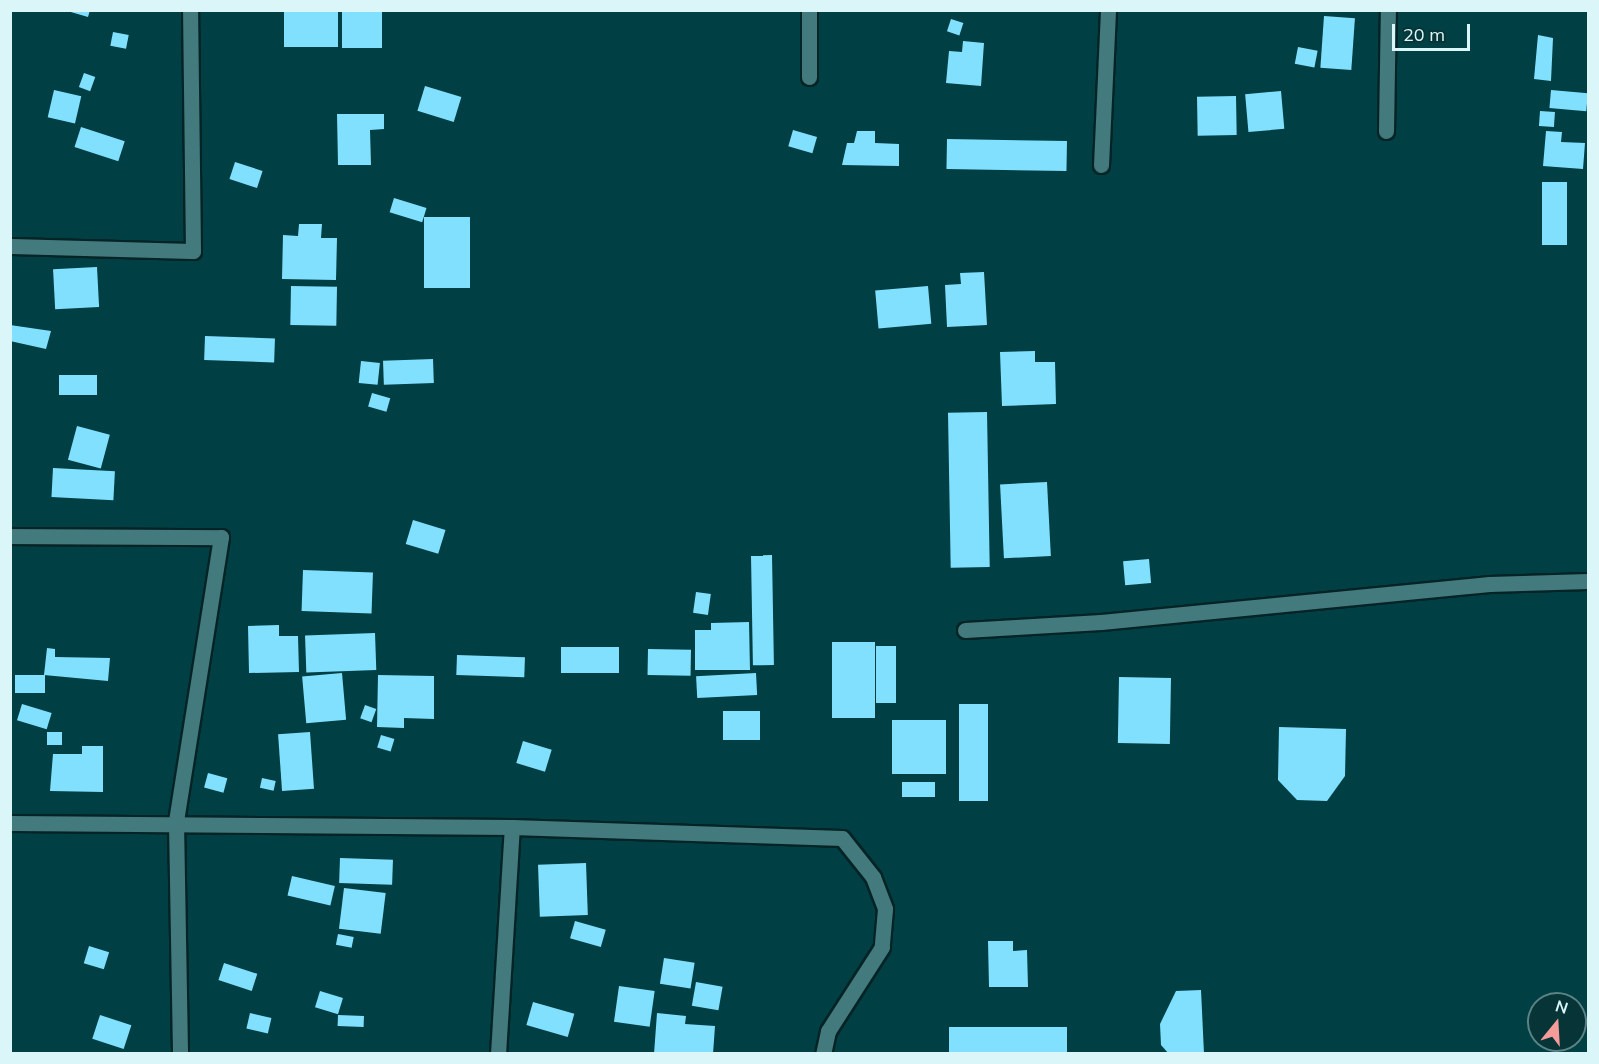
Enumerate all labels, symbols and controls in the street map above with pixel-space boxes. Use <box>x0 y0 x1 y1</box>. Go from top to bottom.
scale bar <box>1395 12 1473 50</box>
text: 20 m <box>1403 23 1445 46</box>
north arrow <box>1527 992 1587 1052</box>
text: N <box>1553 995 1571 1018</box>

